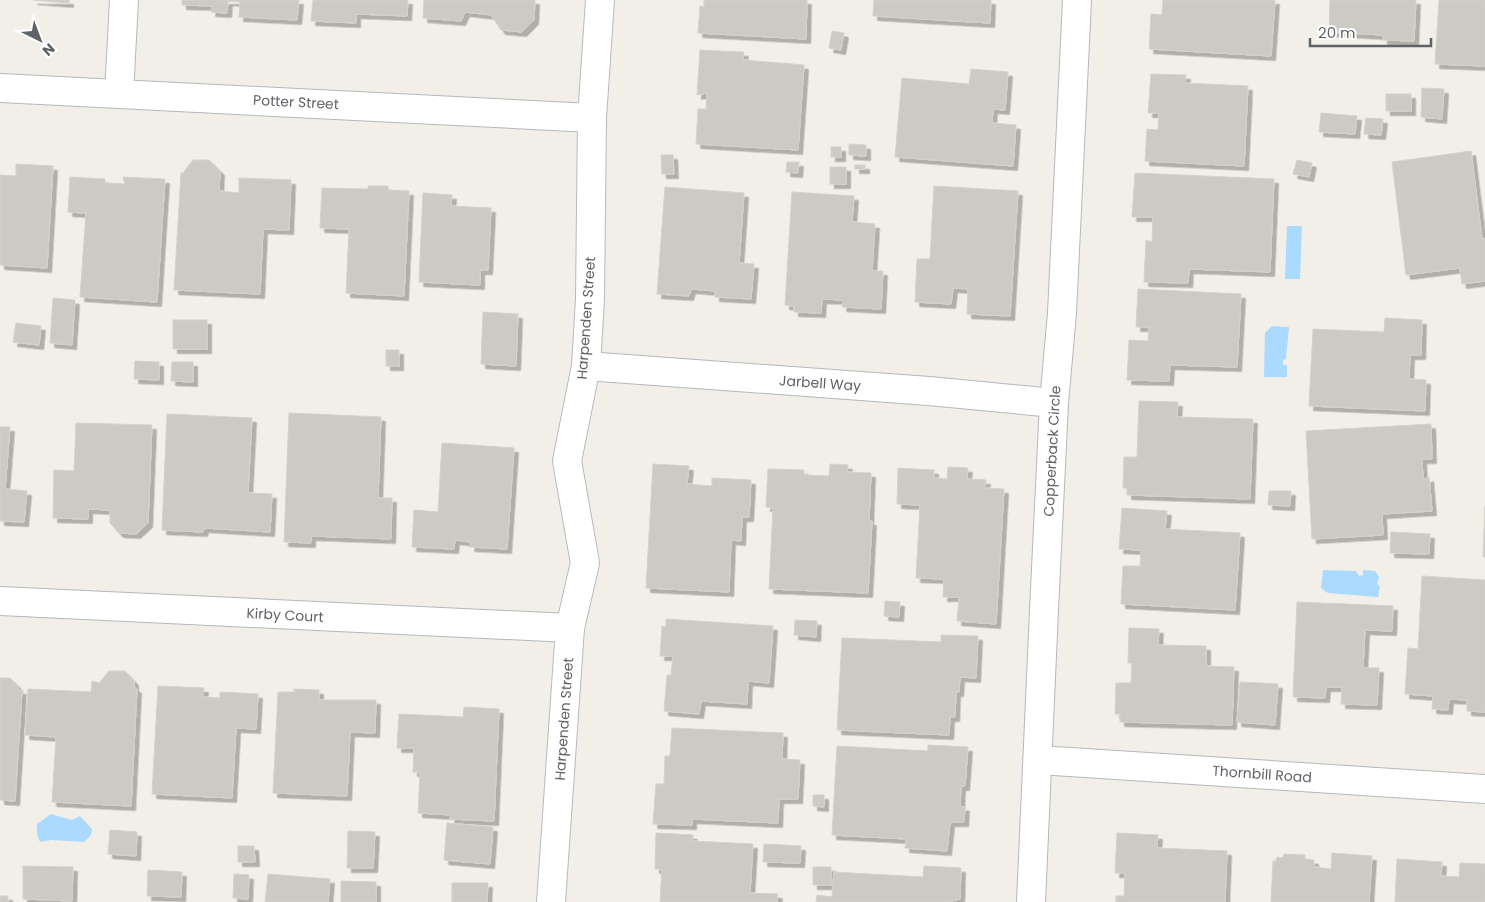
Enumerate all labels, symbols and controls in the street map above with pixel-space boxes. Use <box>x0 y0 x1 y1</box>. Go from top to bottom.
north arrow <box>15 15 65 65</box>
scale bar <box>1310 15 1431 47</box>
text: 20 m <box>1318 22 1356 43</box>
text: N <box>38 39 59 61</box>
street label: Potter Street <box>253 90 339 114</box>
street label: Harpenden Street <box>572 256 600 380</box>
street label: Jarbell Way <box>778 370 862 396</box>
street label: Copperback Circle <box>1039 385 1065 517</box>
street label: Kirby Court <box>246 603 324 627</box>
street label: Harpenden Street <box>550 657 578 781</box>
street label: Thornbill Road <box>1212 761 1312 787</box>

